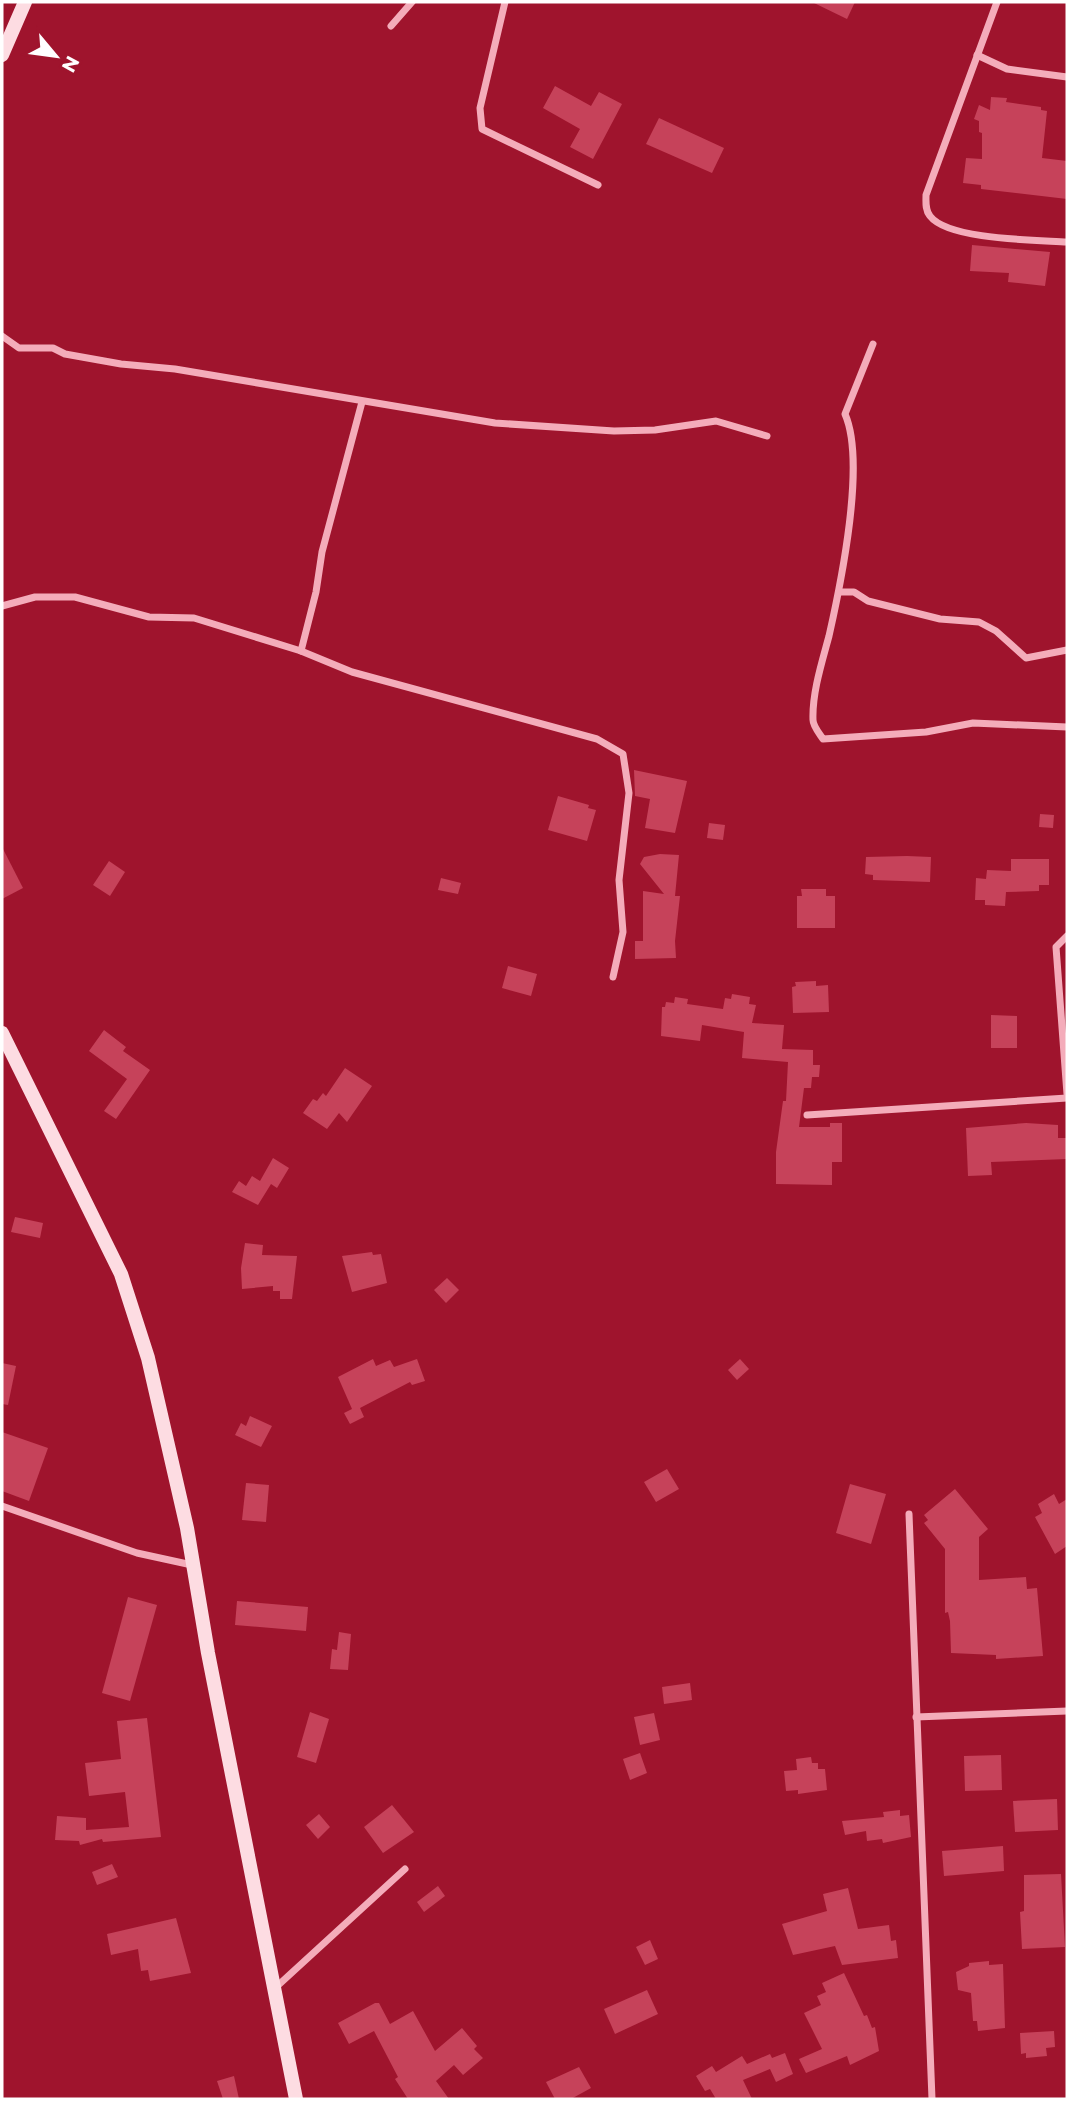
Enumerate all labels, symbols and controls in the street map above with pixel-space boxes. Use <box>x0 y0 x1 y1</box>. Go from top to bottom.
north arrow <box>21 21 91 91</box>
text: N <box>57 52 84 76</box>

